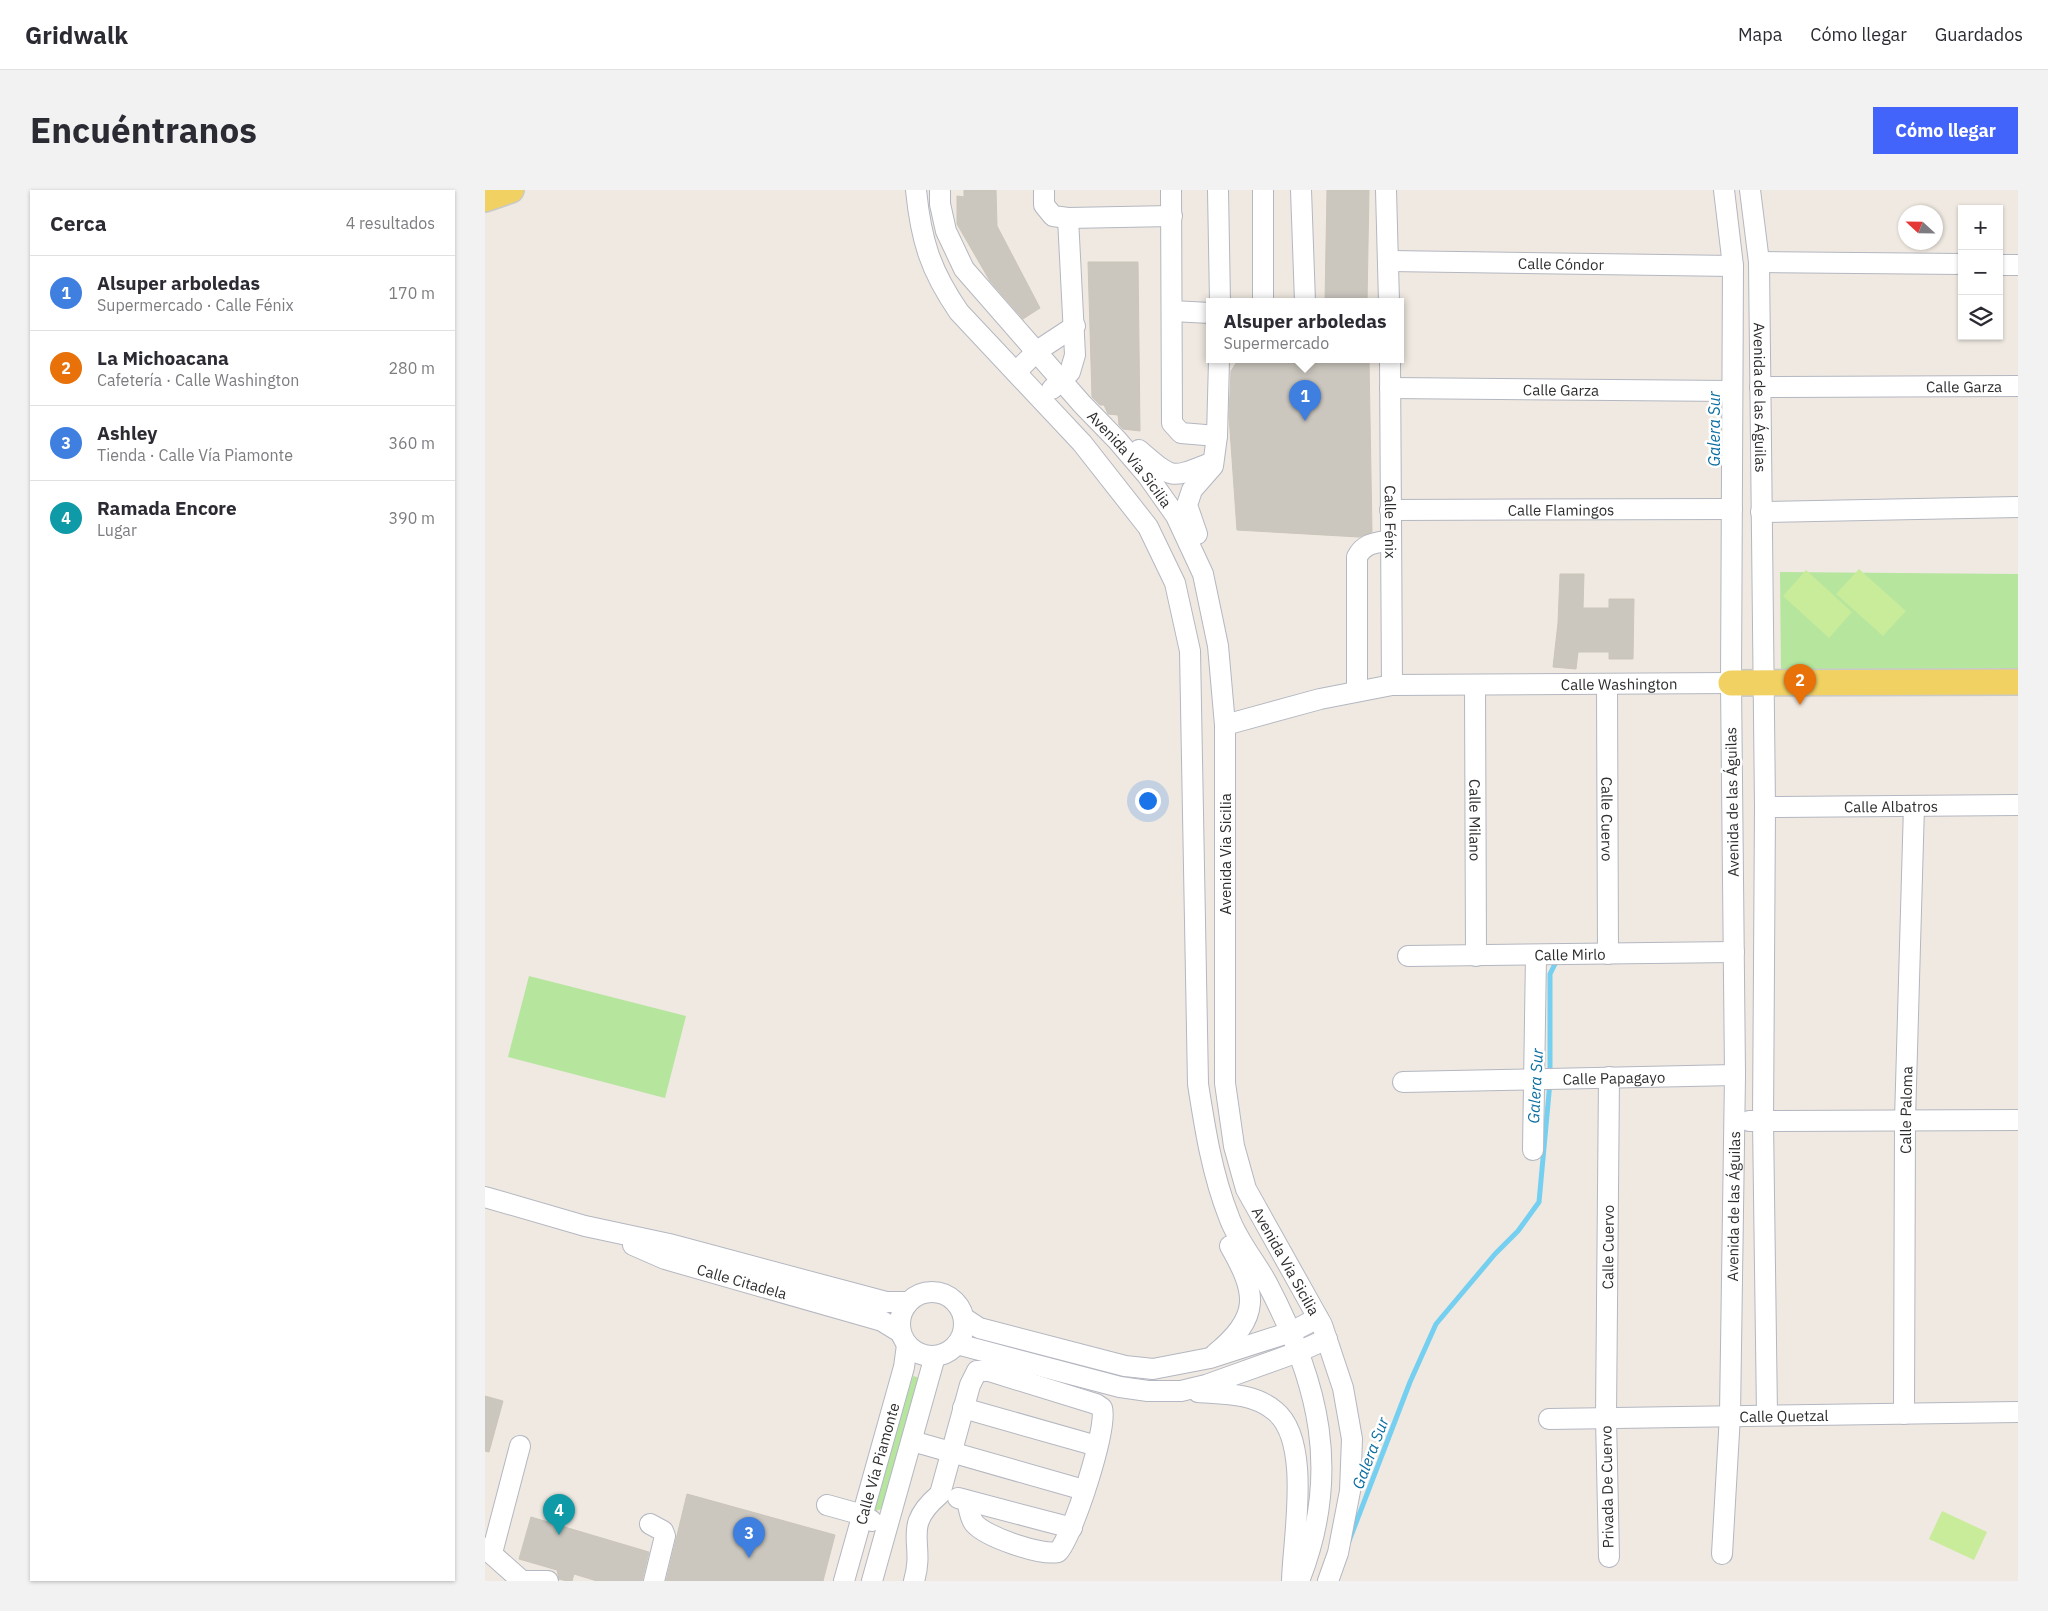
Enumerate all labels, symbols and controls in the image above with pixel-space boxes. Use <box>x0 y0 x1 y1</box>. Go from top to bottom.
text: Gridwalk <box>25 19 128 51</box>
text: Mapa <box>1738 23 1782 46</box>
text: Cómo llegar <box>1810 23 1907 46</box>
text: Guardados <box>1935 23 2023 46</box>
text: Encuéntranos <box>30 107 257 153</box>
button: Cómo llegar <box>1873 107 2018 154</box>
north arrow <box>1898 205 1943 250</box>
map controls <box>1958 205 2003 340</box>
button: + <box>1958 205 2003 250</box>
text: Cerca <box>50 209 107 237</box>
text: 4 resultados <box>346 213 435 233</box>
button: − <box>1958 250 2003 295</box>
street label: Calle Cóndor <box>1518 253 1605 274</box>
text: Alsuper arboledas <box>97 271 260 295</box>
text: 1 <box>61 283 71 303</box>
text: 170 m <box>388 283 435 303</box>
text: Supermercado · Calle Fénix <box>97 295 294 315</box>
button: layers <box>1958 295 2003 340</box>
popup <box>1206 298 1404 363</box>
text: Alsuper arboledas <box>1223 309 1387 333</box>
street label: Avenida de las Águilas <box>1750 322 1771 473</box>
text: Supermercado <box>1223 333 1329 353</box>
text: La Michoacana <box>97 346 229 370</box>
text: 2 <box>61 358 71 378</box>
text: 280 m <box>388 358 435 378</box>
text: Cafetería · Calle Washington <box>97 370 299 390</box>
street label: Calle Garza <box>1926 377 2002 396</box>
pin: 1 <box>1289 380 1321 421</box>
street label: Calle Garza <box>1523 380 1599 399</box>
water label: Galera Sur <box>1704 390 1724 467</box>
street label: Avenida Via Sicilia <box>1084 406 1176 511</box>
text: Ashley <box>97 421 157 445</box>
text: 3 <box>61 433 71 453</box>
text: 360 m <box>388 433 435 453</box>
text: Tienda · Calle Vía Piamonte <box>97 445 293 465</box>
street label: Calle Fénix <box>1381 485 1401 559</box>
text: Ramada Encore <box>97 496 237 520</box>
street label: Calle Flamingos <box>1508 500 1614 519</box>
text: 4 <box>61 508 71 528</box>
text: 390 m <box>388 508 435 528</box>
text: Lugar <box>97 520 137 540</box>
pin: 2 <box>1784 664 1816 705</box>
street label: Calle Washington <box>1561 674 1678 694</box>
street label: Avenida de las Águilas <box>1721 727 1743 877</box>
street label: Calle Cuervo <box>1598 777 1617 861</box>
street label: Calle Milano <box>1466 779 1485 861</box>
your location <box>1135 788 1161 814</box>
street label: Avenida Via Sicilia <box>1216 793 1235 915</box>
street label: Calle Albatros <box>1844 796 1938 816</box>
street label: Calle Mirlo <box>1534 944 1606 964</box>
water label: Galera Sur <box>1523 1047 1547 1124</box>
street label: Calle Paloma <box>1895 1066 1916 1154</box>
street label: Calle Papagayo <box>1562 1067 1665 1088</box>
street label: Avenida de las Águilas <box>1722 1131 1744 1281</box>
street label: Avenida Via Sicilia <box>1248 1203 1324 1319</box>
street label: Calle Cuervo <box>1598 1205 1617 1289</box>
street label: Calle Citadela <box>695 1259 789 1303</box>
street label: Calle Vía Piamonte <box>851 1400 903 1527</box>
street label: Calle Quetzal <box>1739 1405 1829 1426</box>
water label: Galera Sur <box>1347 1413 1393 1492</box>
street label: Privada De Cuervo <box>1596 1425 1618 1549</box>
pin: 4 <box>543 1494 575 1535</box>
pin: 3 <box>733 1517 765 1558</box>

